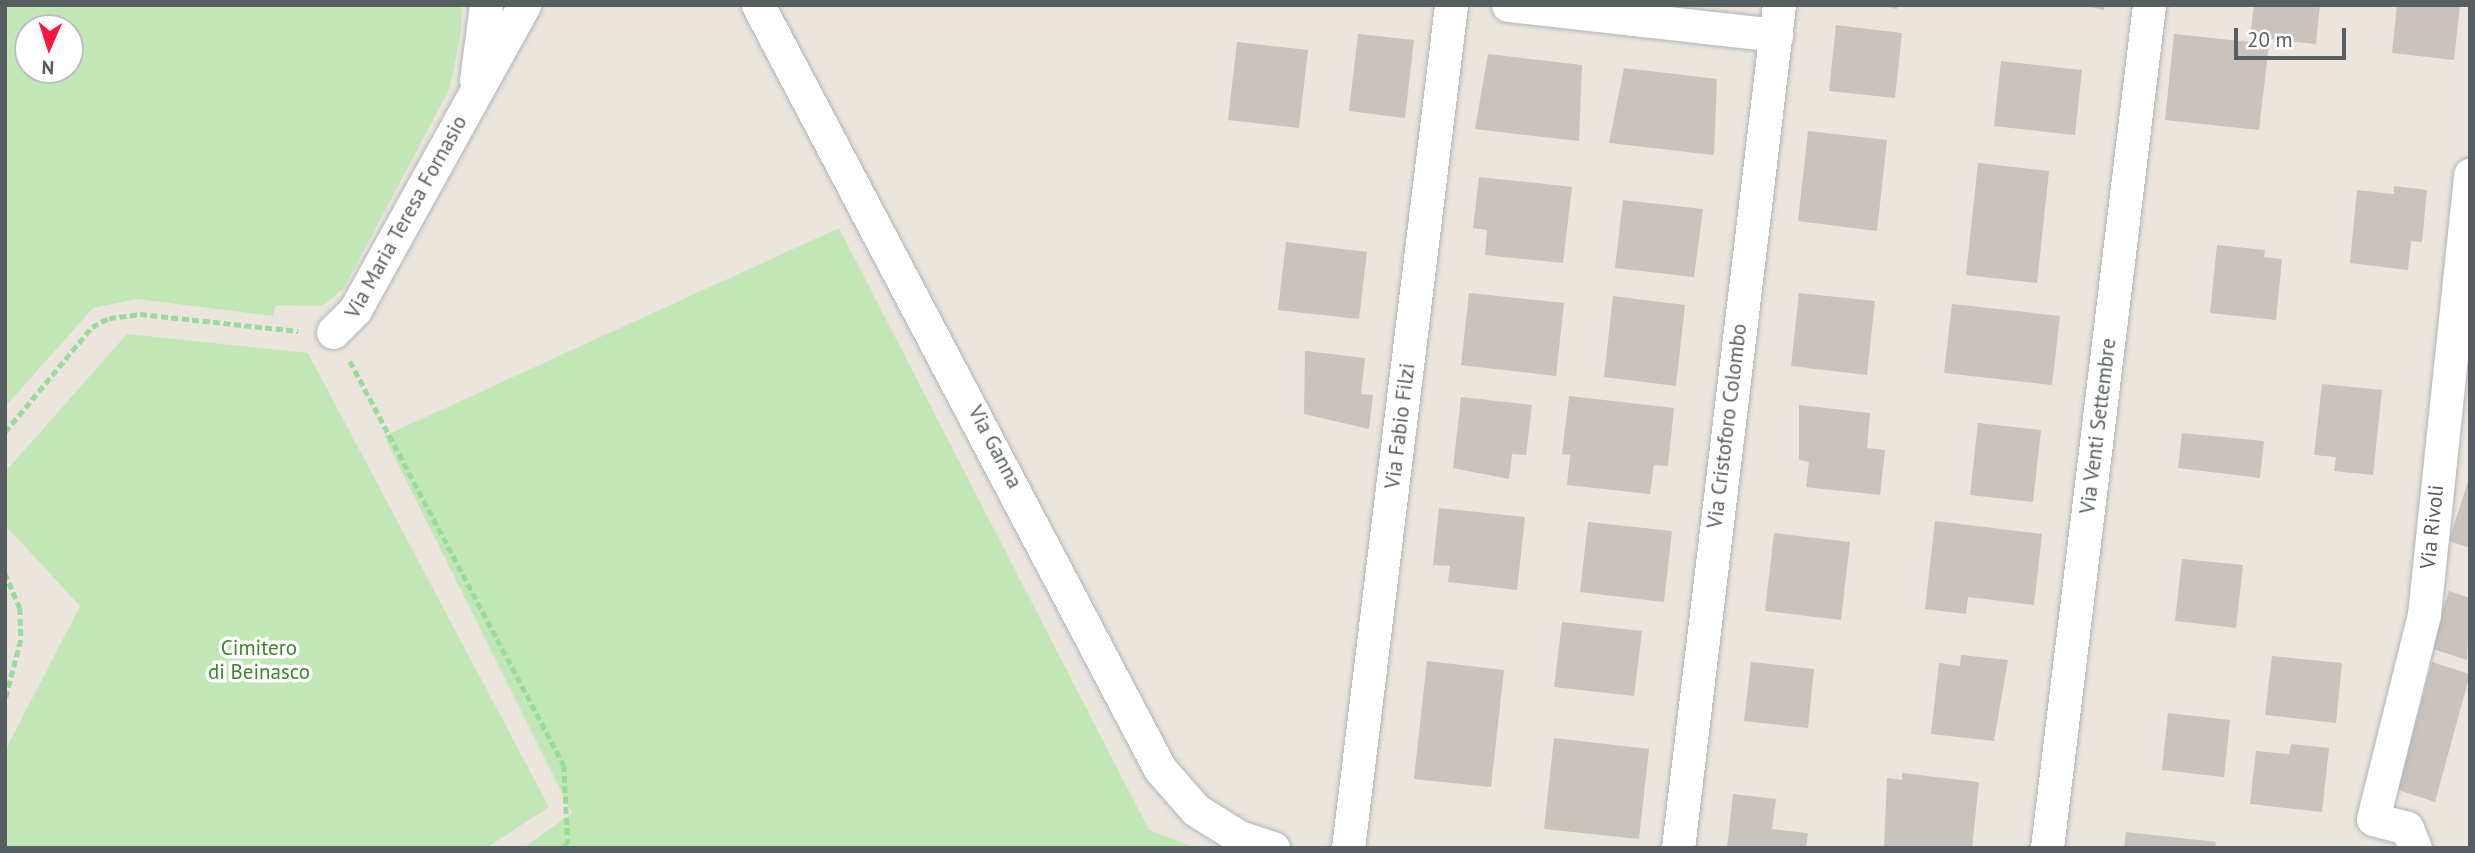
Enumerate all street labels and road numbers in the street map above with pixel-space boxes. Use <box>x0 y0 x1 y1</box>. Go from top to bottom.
street label: Via Maria Teresa Fornasio <box>340 111 472 323</box>
street label: Via Cristoforo Colombo <box>1702 322 1752 530</box>
street label: Via Venti Settembre <box>2075 336 2121 516</box>
street label: Via Fabio Filzi <box>1380 362 1420 490</box>
street label: Via Ganna <box>963 401 1027 493</box>
street label: Via Rivoli <box>2415 484 2449 570</box>

